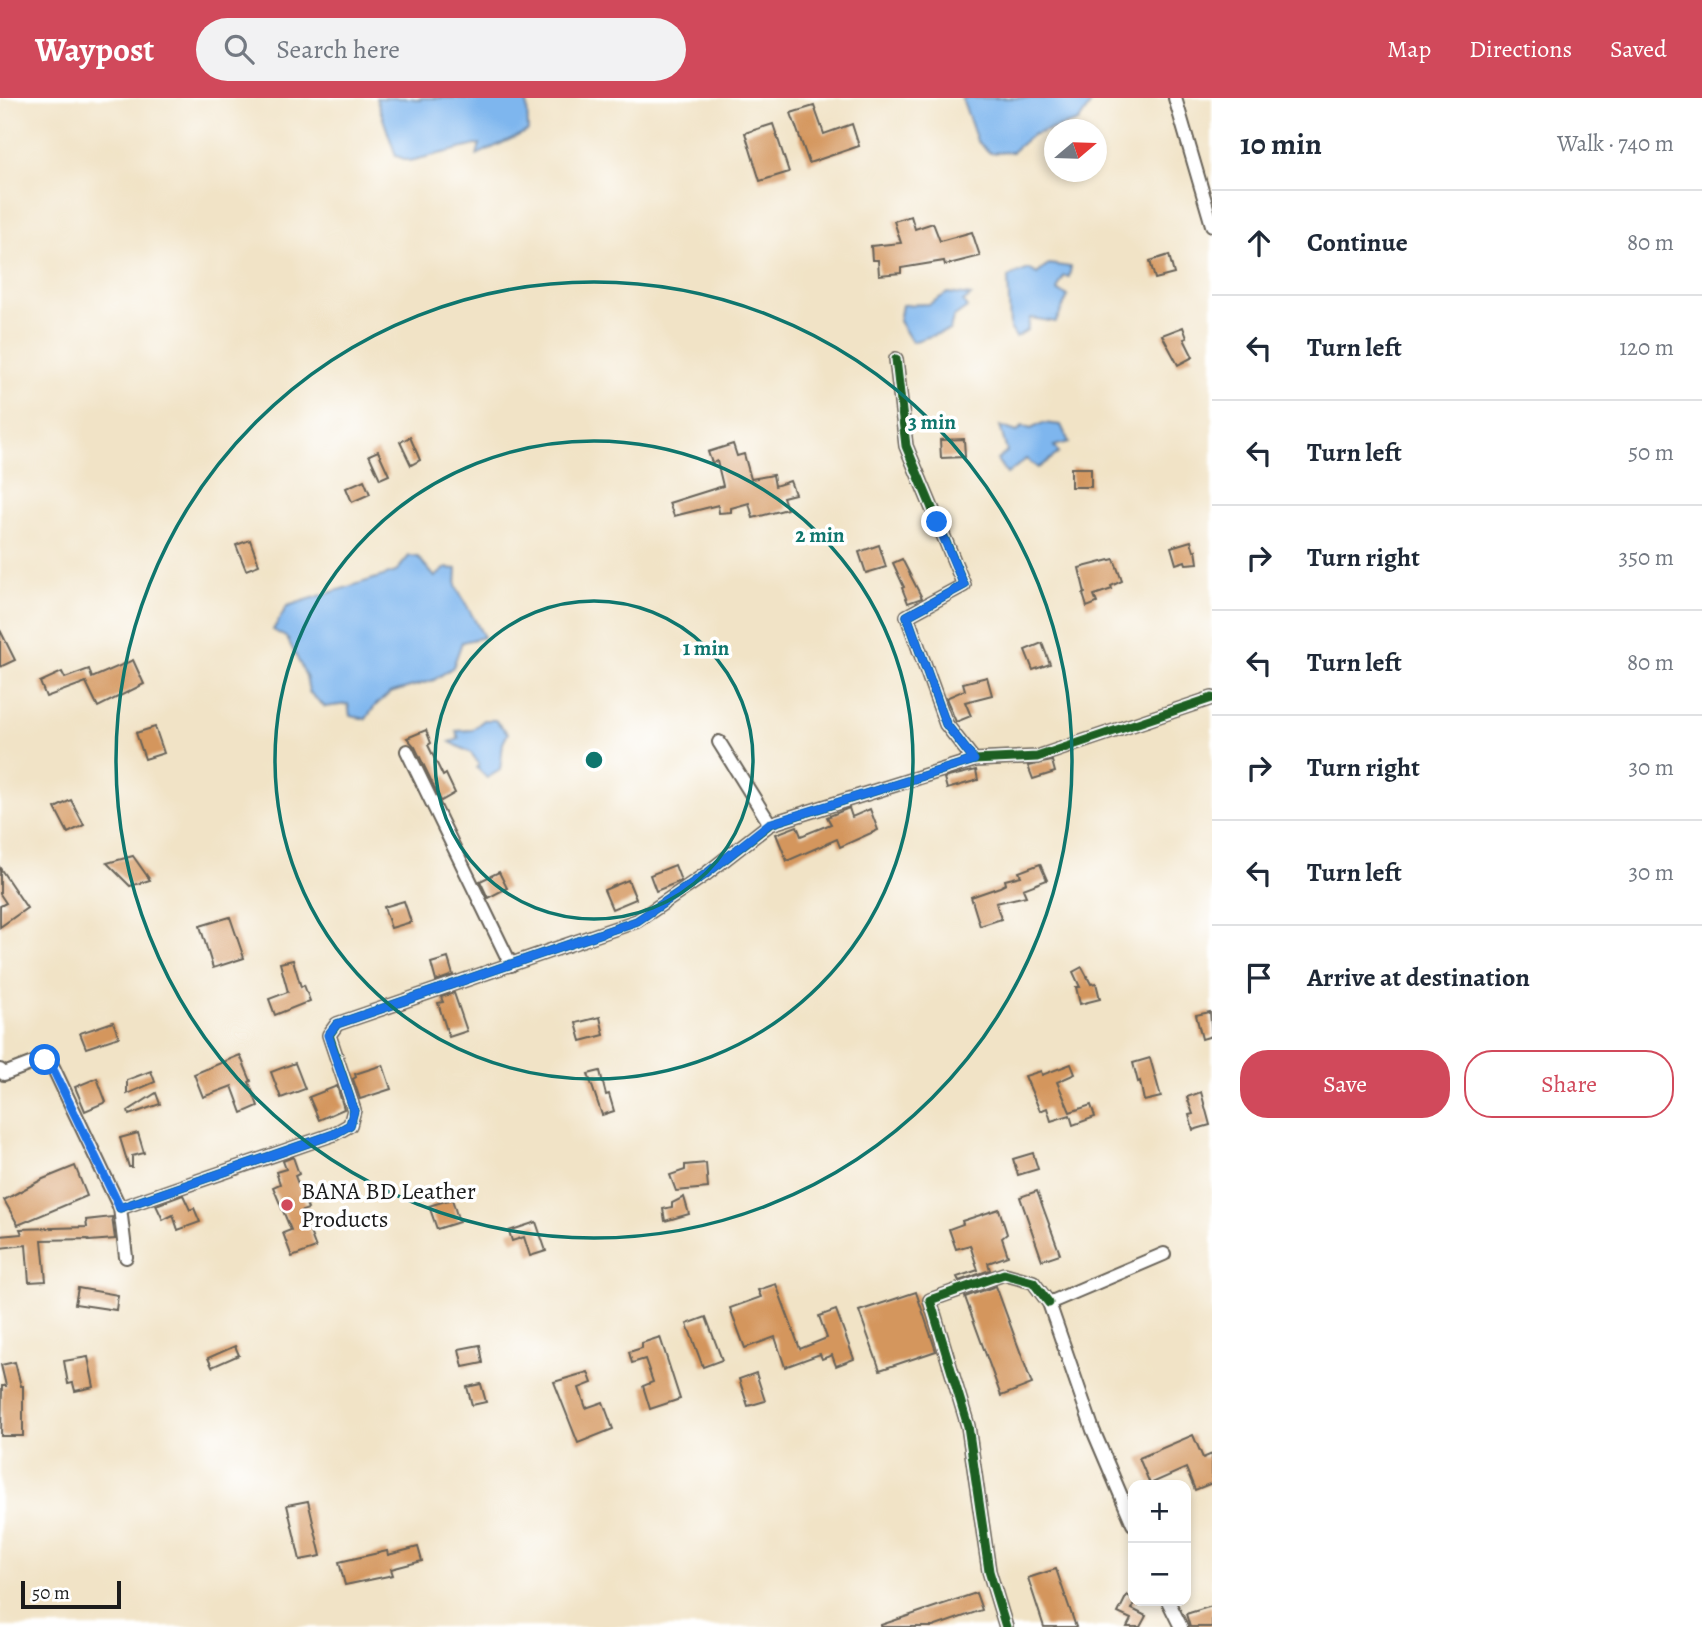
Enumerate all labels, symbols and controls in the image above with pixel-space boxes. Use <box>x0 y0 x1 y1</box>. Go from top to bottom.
search box <box>196 18 686 81</box>
text: Waypost <box>35 27 154 72</box>
icon: search <box>220 30 258 68</box>
text: Search here <box>276 32 400 67</box>
text: Map <box>1387 33 1431 65</box>
text: Directions <box>1469 33 1572 65</box>
text: Saved <box>1610 33 1667 65</box>
north arrow <box>1044 119 1107 182</box>
text: 10 min <box>1240 124 1322 164</box>
text: Walk · 740 m <box>1557 128 1674 159</box>
icon: ahead <box>1240 224 1278 262</box>
text: Continue <box>1307 225 1408 260</box>
text: 80 m <box>1627 227 1674 258</box>
icon: left <box>1240 329 1278 367</box>
text: Turn left <box>1307 330 1402 365</box>
text: 120 m <box>1619 332 1674 363</box>
text: 3 min <box>908 408 956 436</box>
icon: left <box>1240 434 1278 472</box>
text: Turn left <box>1307 435 1402 470</box>
text: 50 m <box>1628 437 1674 468</box>
route end <box>921 506 952 537</box>
text: 2 min <box>795 521 845 549</box>
icon: right <box>1240 539 1278 577</box>
text: Turn right <box>1307 540 1420 575</box>
text: 350 m <box>1619 542 1674 573</box>
text: 1 min <box>683 634 730 662</box>
icon: left <box>1240 644 1278 682</box>
text: Turn left <box>1307 645 1402 680</box>
text: 80 m <box>1627 647 1674 678</box>
centre of rings <box>582 748 606 772</box>
icon: right <box>1240 749 1278 787</box>
text: Turn right <box>1307 750 1420 785</box>
text: 30 m <box>1628 752 1674 783</box>
icon: left <box>1240 854 1278 892</box>
text: Turn left <box>1307 855 1402 890</box>
text: 30 m <box>1628 857 1674 888</box>
icon: arrive <box>1240 959 1278 997</box>
text: Arrive at destination <box>1307 960 1530 995</box>
route start <box>29 1044 60 1075</box>
button: Save <box>1240 1050 1450 1118</box>
button: Share <box>1464 1050 1674 1118</box>
place label: BANA BD Leather Products <box>301 1175 476 1235</box>
marker: BANA BD Leather Products <box>279 1197 295 1213</box>
map controls <box>1128 1480 1191 1606</box>
button: + <box>1128 1480 1191 1543</box>
button: − <box>1128 1543 1191 1606</box>
scale bar <box>21 1578 121 1610</box>
text: 50 m <box>32 1580 70 1606</box>

